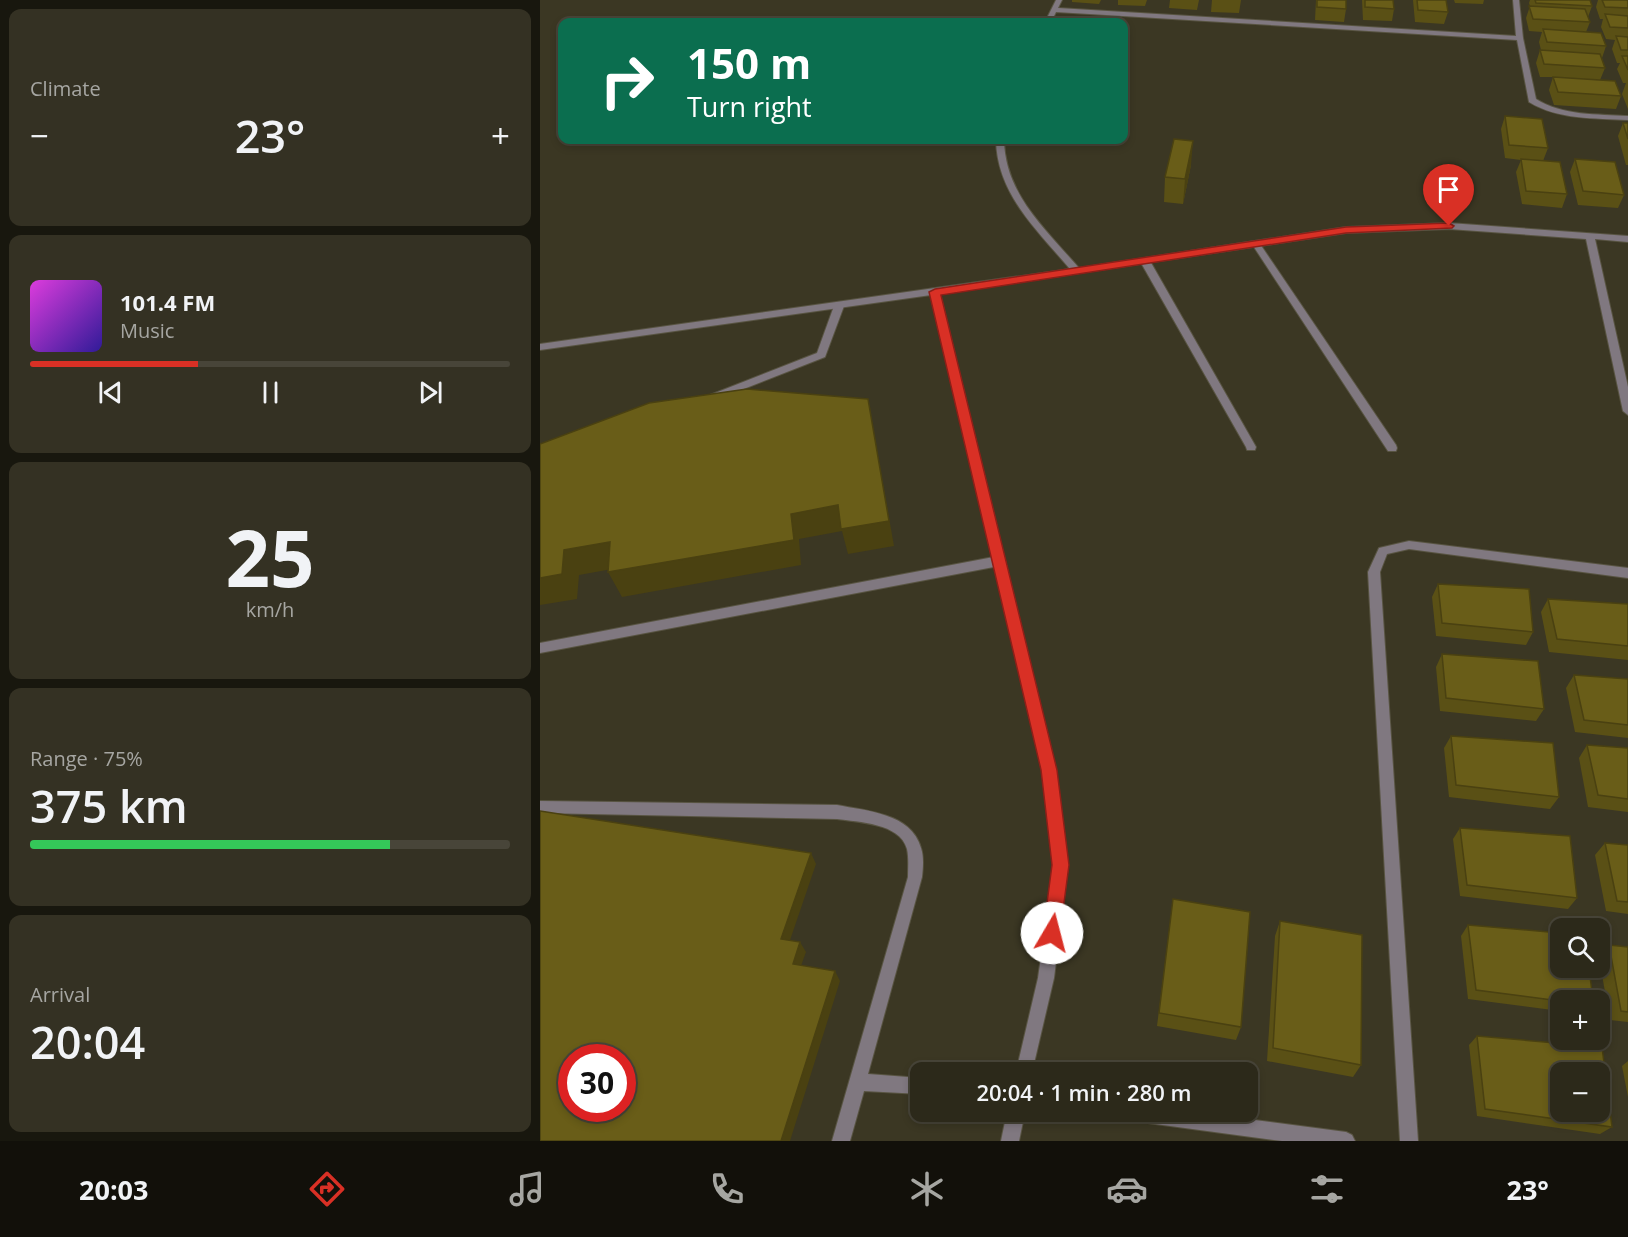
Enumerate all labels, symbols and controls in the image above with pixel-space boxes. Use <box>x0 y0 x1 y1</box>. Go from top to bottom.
text: 150 m <box>687 34 811 91</box>
icon: right <box>588 42 666 120</box>
text: Climate <box>30 75 101 102</box>
text: Turn right <box>687 88 812 125</box>
text: 23° <box>235 105 305 166</box>
text: − <box>30 113 49 158</box>
text: + <box>491 113 510 158</box>
pin <box>1423 164 1474 226</box>
icon: arrive <box>1432 173 1465 206</box>
text: 101.4 FM <box>120 287 215 317</box>
text: Music <box>120 317 174 344</box>
icon: previous <box>94 376 127 409</box>
icon: pause <box>254 376 287 409</box>
icon: next <box>414 376 447 409</box>
text: 25 <box>225 504 315 610</box>
text: km/h <box>246 596 294 623</box>
text: Range · 75% <box>30 745 143 772</box>
text: 375 km <box>30 775 188 836</box>
position arrow <box>1020 901 1084 965</box>
map controls <box>1550 918 1610 1122</box>
button: search <box>1550 918 1610 978</box>
text: Arrival <box>30 981 90 1008</box>
button: + <box>1550 990 1610 1050</box>
text: 20:04 <box>30 1011 145 1072</box>
speed limit sign: 30 <box>558 1044 636 1122</box>
button: − <box>1550 1062 1610 1122</box>
text: 20:04 · 1 min · 280 m <box>976 1077 1192 1107</box>
icon: directions <box>306 1168 348 1210</box>
icon: music <box>506 1168 548 1210</box>
icon: phone <box>706 1168 748 1210</box>
icon: climate <box>906 1168 948 1210</box>
icon: car <box>1106 1168 1148 1210</box>
icon: filters <box>1306 1168 1348 1210</box>
text: 20:03 <box>79 1171 148 1208</box>
text: 23° <box>1506 1171 1549 1208</box>

